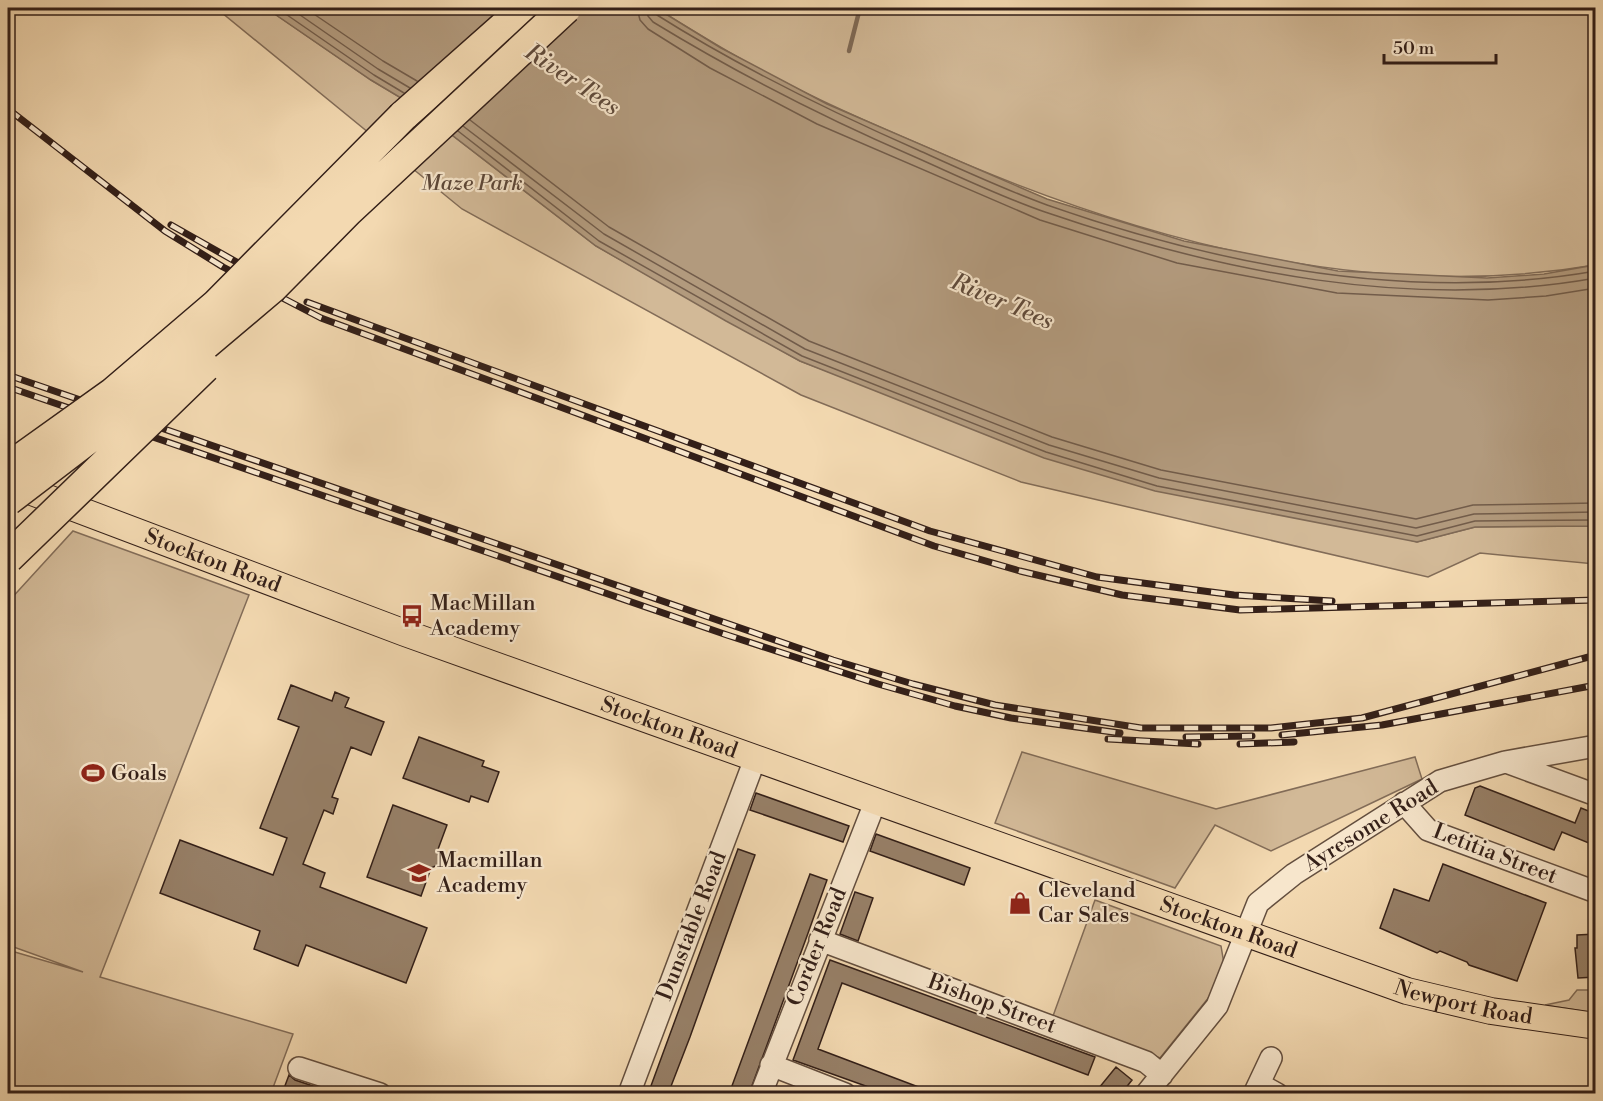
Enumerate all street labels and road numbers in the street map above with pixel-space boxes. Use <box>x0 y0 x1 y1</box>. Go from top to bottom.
street label: Stockton Road <box>141 522 285 599</box>
street label: Stockton Road <box>597 691 742 764</box>
street label: Ayresome Road <box>1298 774 1443 879</box>
street label: Letitia Street <box>1429 818 1561 890</box>
street label: Dunstable Road <box>651 847 733 1004</box>
street label: Corder Road <box>781 883 853 1010</box>
street label: Stockton Road <box>1156 890 1301 964</box>
street label: Bishop Street <box>923 968 1060 1040</box>
street label: Newport Road <box>1390 974 1535 1030</box>

